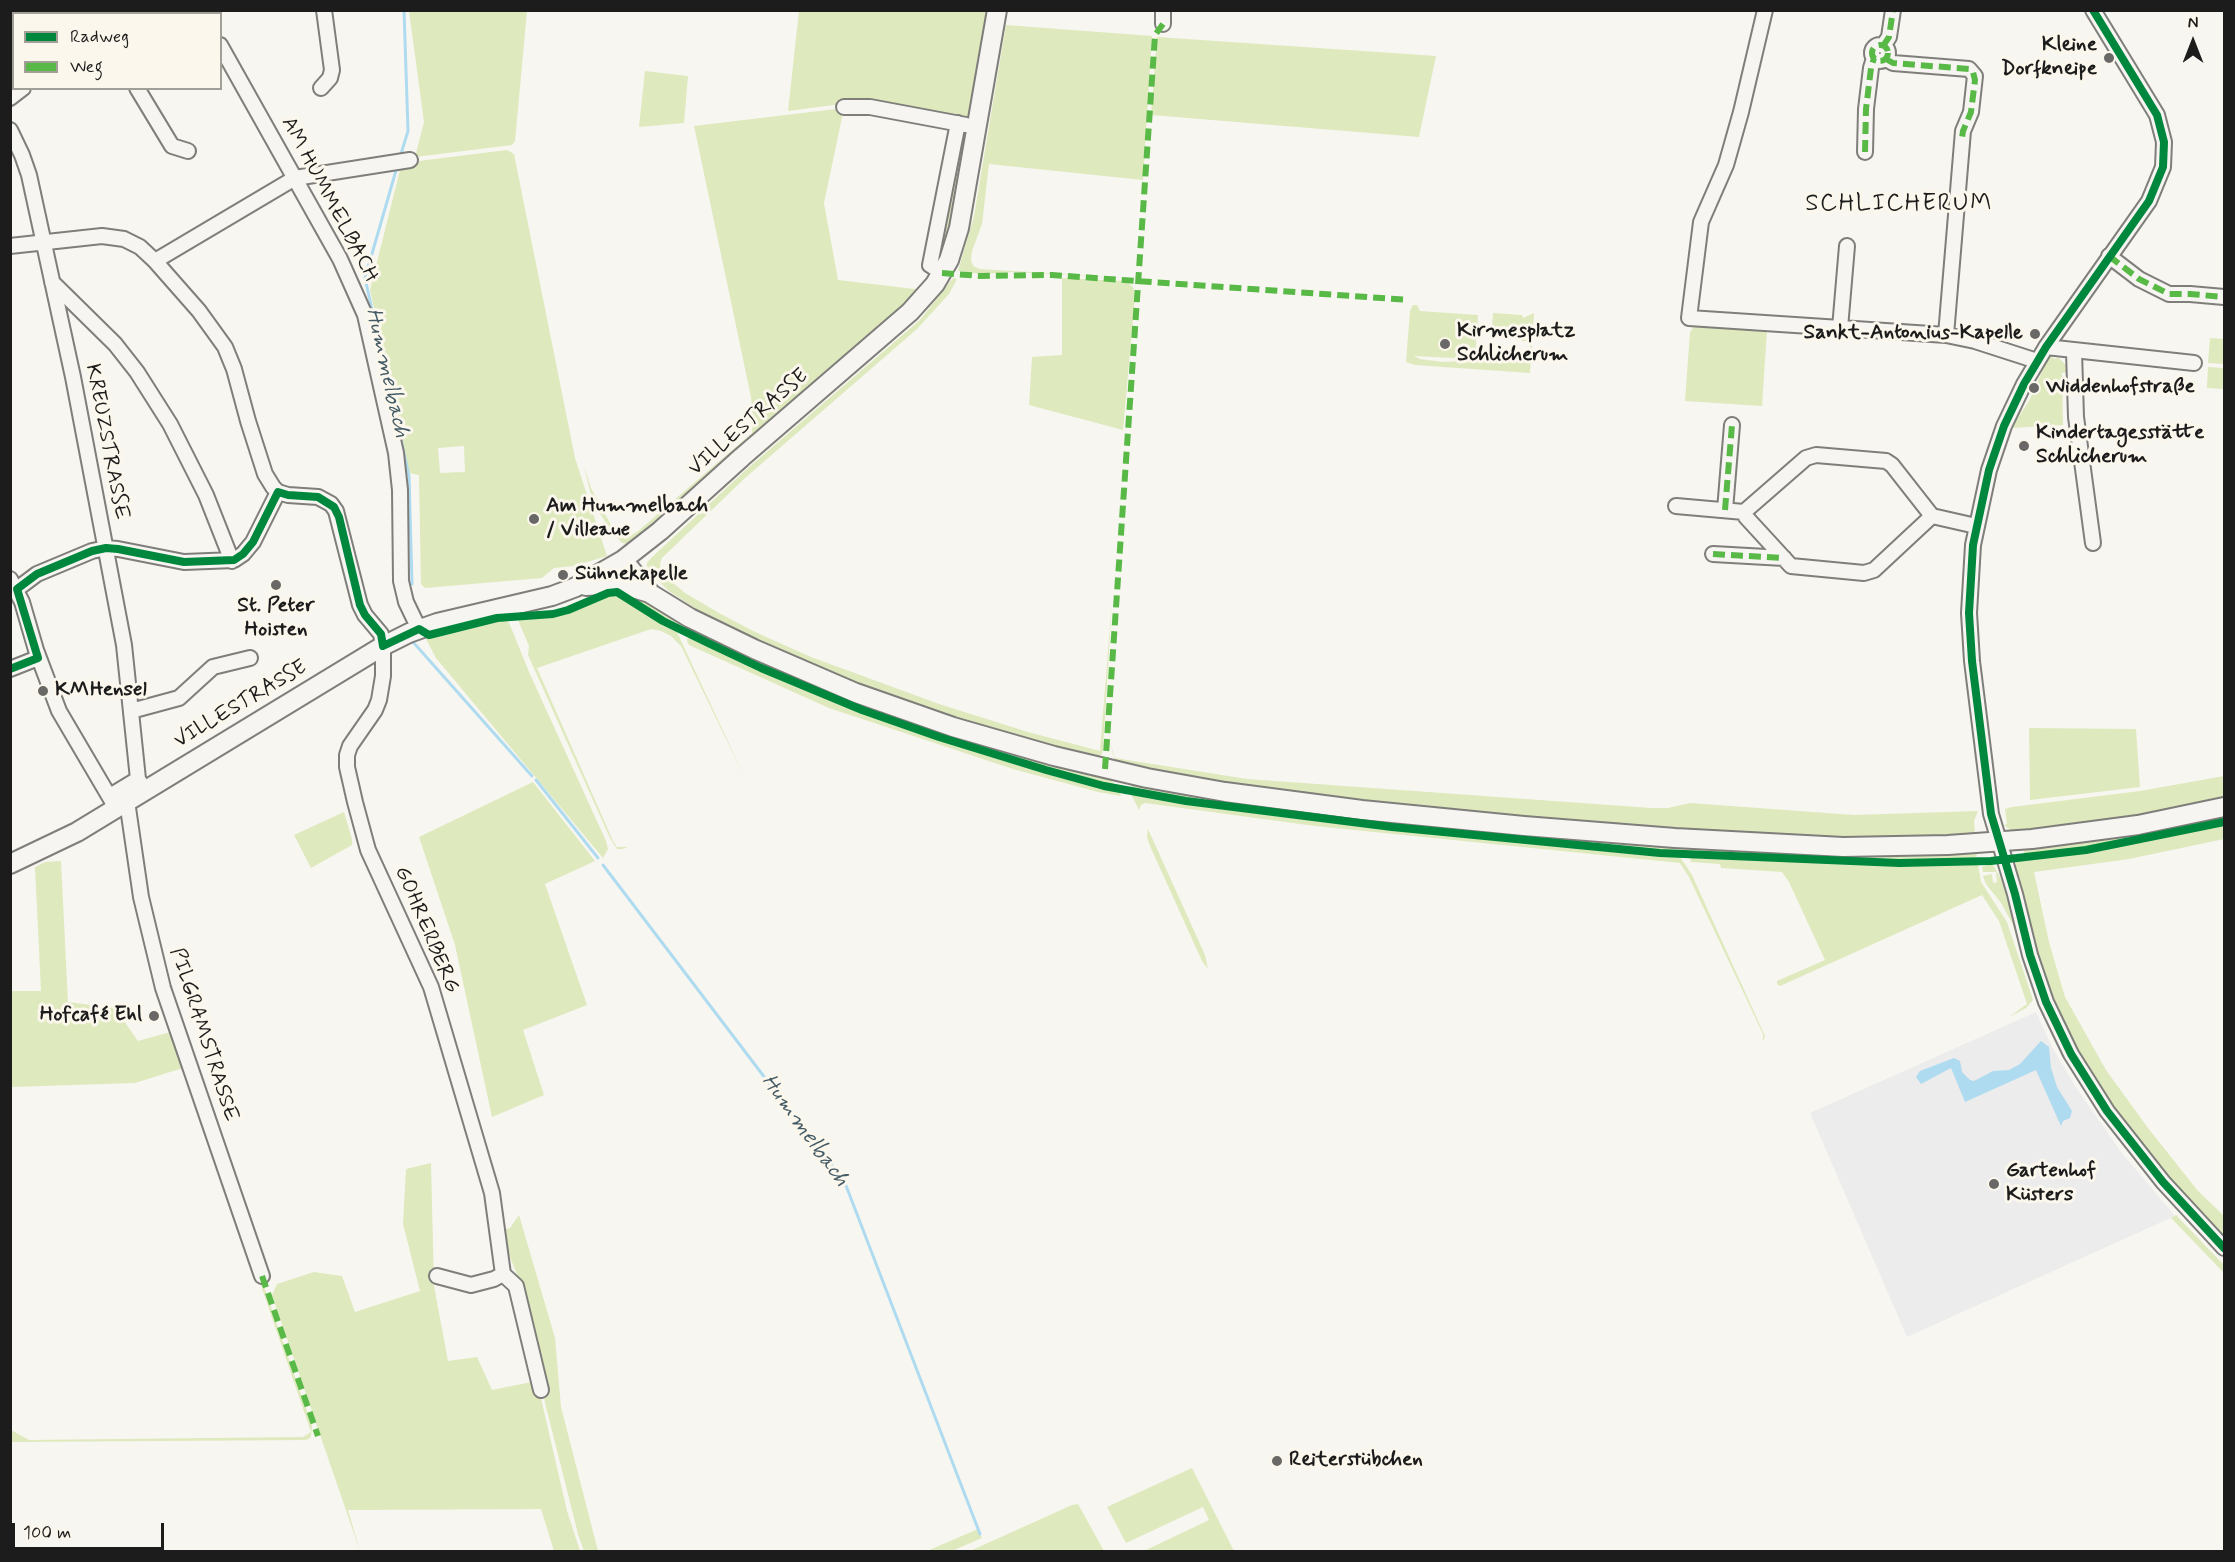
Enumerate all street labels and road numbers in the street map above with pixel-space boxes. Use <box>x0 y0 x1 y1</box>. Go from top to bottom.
street label: AM HUMMELBACH <box>275 113 383 287</box>
street label: KREUZSTRASSE <box>79 362 133 522</box>
street label: VILLESTRASSE <box>684 364 814 482</box>
street label: VILLESTRASSE <box>170 655 312 755</box>
street label: GOHRERBERG <box>388 863 464 997</box>
street label: PILGRAMSTRASSE <box>163 945 243 1125</box>

